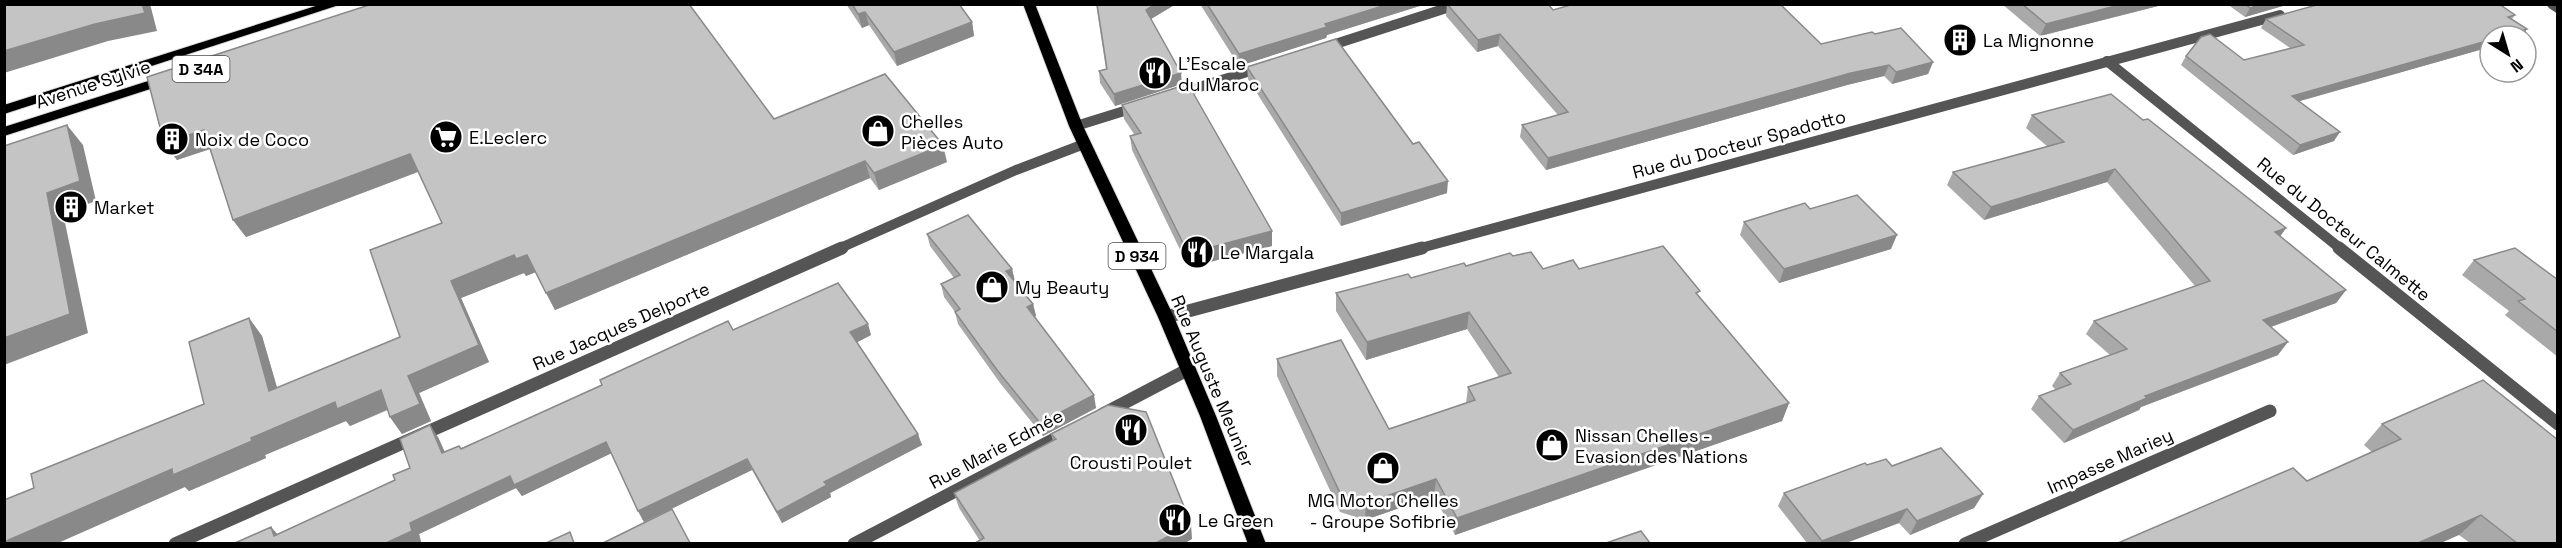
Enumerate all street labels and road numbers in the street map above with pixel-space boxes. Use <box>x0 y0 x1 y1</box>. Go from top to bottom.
street label: Avenue Sylvie <box>33 55 153 113</box>
road number: D 34A <box>172 56 230 82</box>
street label: Rue du Docteur Spadotto <box>1630 104 1848 184</box>
street label: Rue du Docteur Calmette <box>2253 152 2435 306</box>
road number: D 934 <box>1108 243 1166 269</box>
street label: Rue Jacques Delporte <box>529 277 713 375</box>
street label: Rue Auguste Meunier <box>1166 291 1260 471</box>
street label: Rue Marie Edmée <box>925 404 1067 494</box>
street label: Impasse Mariey <box>2044 423 2176 499</box>

